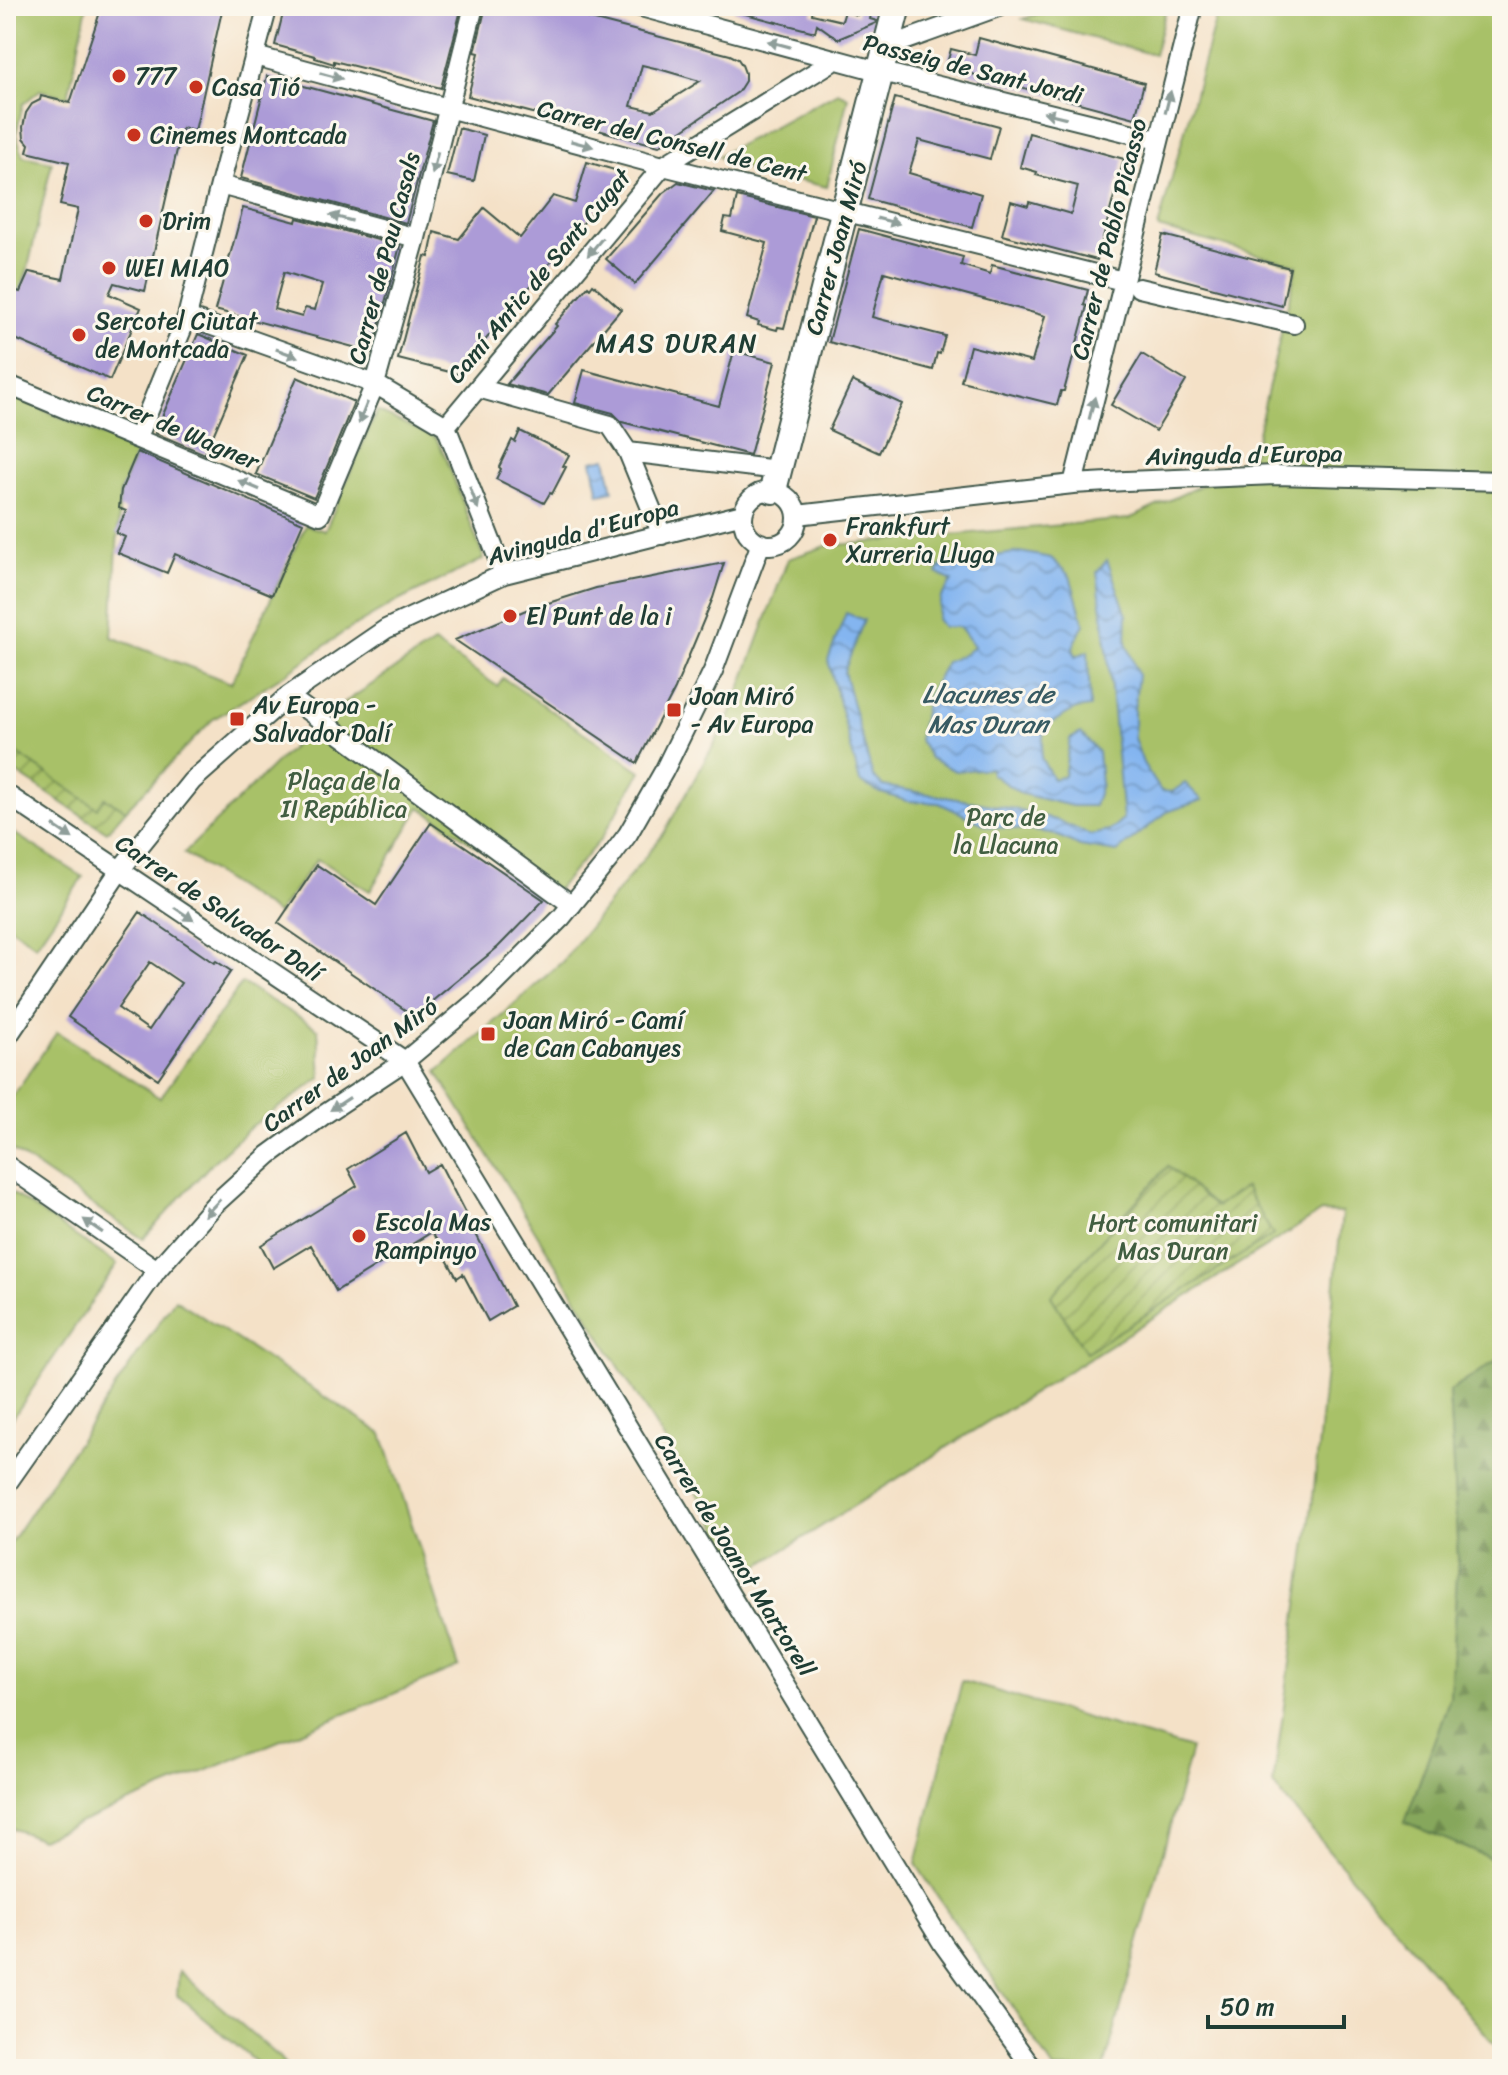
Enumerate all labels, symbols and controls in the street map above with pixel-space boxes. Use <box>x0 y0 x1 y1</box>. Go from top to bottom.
street label: Passeig de Sant Jordi <box>859 21 1089 117</box>
one-way arrow <box>767 38 792 50</box>
place label: 777 <box>135 55 177 97</box>
place label: Casa Tió <box>212 66 301 108</box>
marker: 777 <box>110 67 128 85</box>
one-way arrow <box>318 71 343 83</box>
marker: Casa Tió <box>187 78 205 96</box>
street label: Carrer del Consell de Cent <box>533 87 812 195</box>
one-way arrow <box>1163 89 1175 114</box>
one-way arrow <box>1043 108 1068 121</box>
place label: Cinemes Montcada <box>150 114 347 156</box>
street label: Carrer de Pablo Picasso <box>1059 114 1159 364</box>
marker: Cinemes Montcada <box>125 126 143 144</box>
one-way arrow <box>569 138 594 150</box>
street label: Carrer de Pau Casals <box>335 147 433 369</box>
one-way arrow <box>428 151 441 176</box>
street label: Carrer Joan Miró <box>793 156 880 340</box>
street label: Camí Antic de Sant Cugat <box>436 158 643 393</box>
place label: Drim <box>162 200 211 242</box>
marker: Drim <box>137 212 155 230</box>
one-way arrow <box>328 212 353 224</box>
one-way arrow <box>876 216 901 228</box>
one-way arrow <box>587 237 604 257</box>
place label: WEI MIAO <box>125 247 230 289</box>
marker: WEI MIAO <box>100 259 118 277</box>
place label: Sercotel Ciutat de Montcada <box>95 300 259 370</box>
district label: MAS DURAN <box>596 320 758 366</box>
marker: Sercotel Ciutat de Montcada <box>70 326 88 344</box>
one-way arrow <box>275 347 299 359</box>
street label: Carrer de Wagner <box>80 372 268 483</box>
one-way arrow <box>1086 396 1098 421</box>
one-way arrow <box>356 401 369 425</box>
street label: Avinguda d'Europa <box>1144 432 1343 478</box>
one-way arrow <box>237 478 261 491</box>
one-way arrow <box>468 486 481 510</box>
street label: Avinguda d'Europa <box>481 486 684 578</box>
place label: Frankfurt Xurreria Lluga <box>845 505 995 575</box>
marker: Frankfurt Xurreria Lluga <box>821 531 839 549</box>
place label: El Punt de la i <box>526 595 673 637</box>
marker: El Punt de la i <box>501 607 519 625</box>
water label: Llacunes de Mas Duran <box>922 671 1057 747</box>
place label: Joan Miró - Av Europa <box>689 675 813 745</box>
place label: Av Europa - Salvador Dalí <box>252 684 394 754</box>
marker: Joan Miró - Av Europa <box>665 701 683 719</box>
marker: Av Europa - Salvador Dalí <box>228 710 246 728</box>
park label: Plaça de la II República <box>280 760 407 830</box>
park label: Parc de la Llacuna <box>954 796 1058 866</box>
street label: Carrer de Salvador Dalí <box>106 823 334 995</box>
one-way arrow <box>52 824 74 839</box>
one-way arrow <box>173 906 195 920</box>
street label: Carrer de Joan Miró <box>253 986 448 1144</box>
place label: Joan Miró - Camí de Can Cabanyes <box>503 999 687 1069</box>
marker: Joan Miró - Camí de Can Cabanyes <box>479 1025 497 1043</box>
one-way arrow <box>329 1096 351 1111</box>
one-way arrow <box>204 1198 222 1217</box>
place label: Escola Mas Rampinyo <box>375 1201 492 1271</box>
park label: Hort comunitari Mas Duran <box>1089 1202 1258 1272</box>
one-way arrow <box>83 1219 104 1234</box>
marker: Escola Mas Rampinyo <box>350 1227 368 1245</box>
street label: Carrer de Joanot Martorell <box>643 1425 828 1686</box>
scale bar <box>1208 1979 1344 2029</box>
text: 50 m <box>1220 1986 1275 2028</box>

